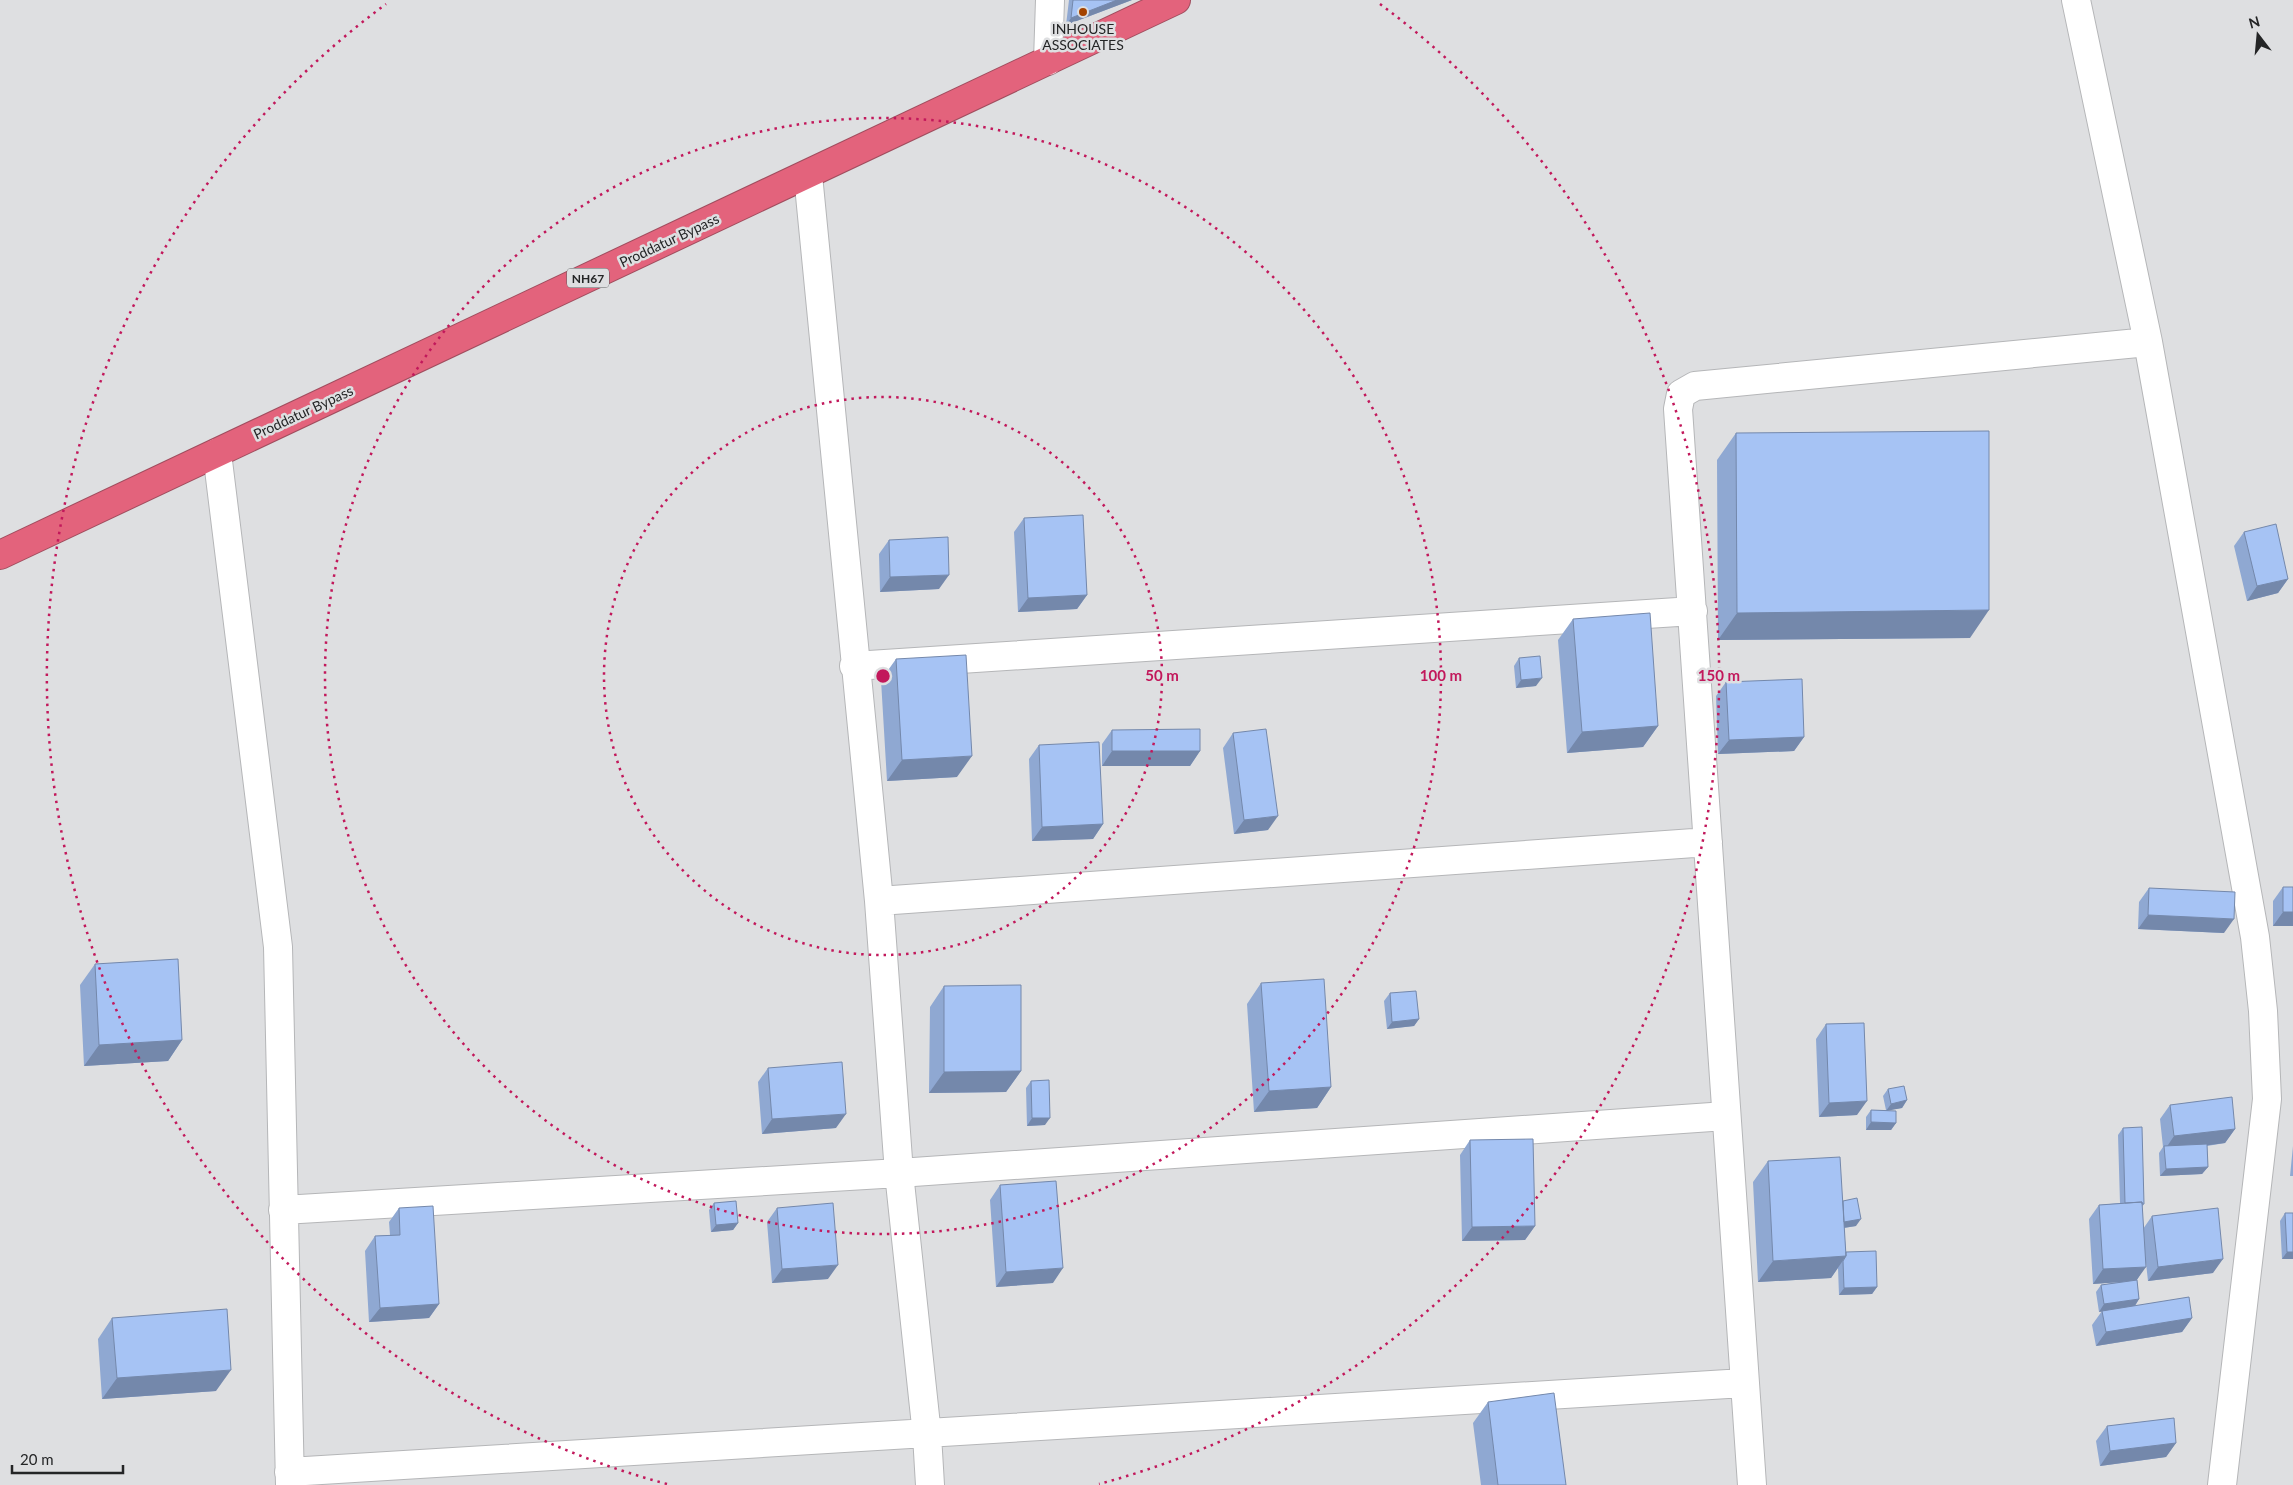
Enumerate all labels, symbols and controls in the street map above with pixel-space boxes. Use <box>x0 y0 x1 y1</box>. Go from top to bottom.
marker: INHOUSE ASSOCIATES <box>1077 6 1089 18</box>
north arrow <box>2233 10 2283 60</box>
text: N <box>2247 12 2262 32</box>
place label: INHOUSE ASSOCIATES <box>1042 20 1124 53</box>
street label: Proddatur Bypass <box>617 210 721 270</box>
road number: NH67 <box>567 268 609 288</box>
street label: Proddatur Bypass <box>251 382 355 442</box>
text: 50 m <box>1145 666 1179 684</box>
text: 100 m <box>1420 666 1462 684</box>
text: 150 m <box>1698 666 1740 684</box>
centre of rings <box>874 667 892 685</box>
scale bar <box>12 1442 124 1474</box>
text: 20 m <box>20 1450 54 1468</box>

